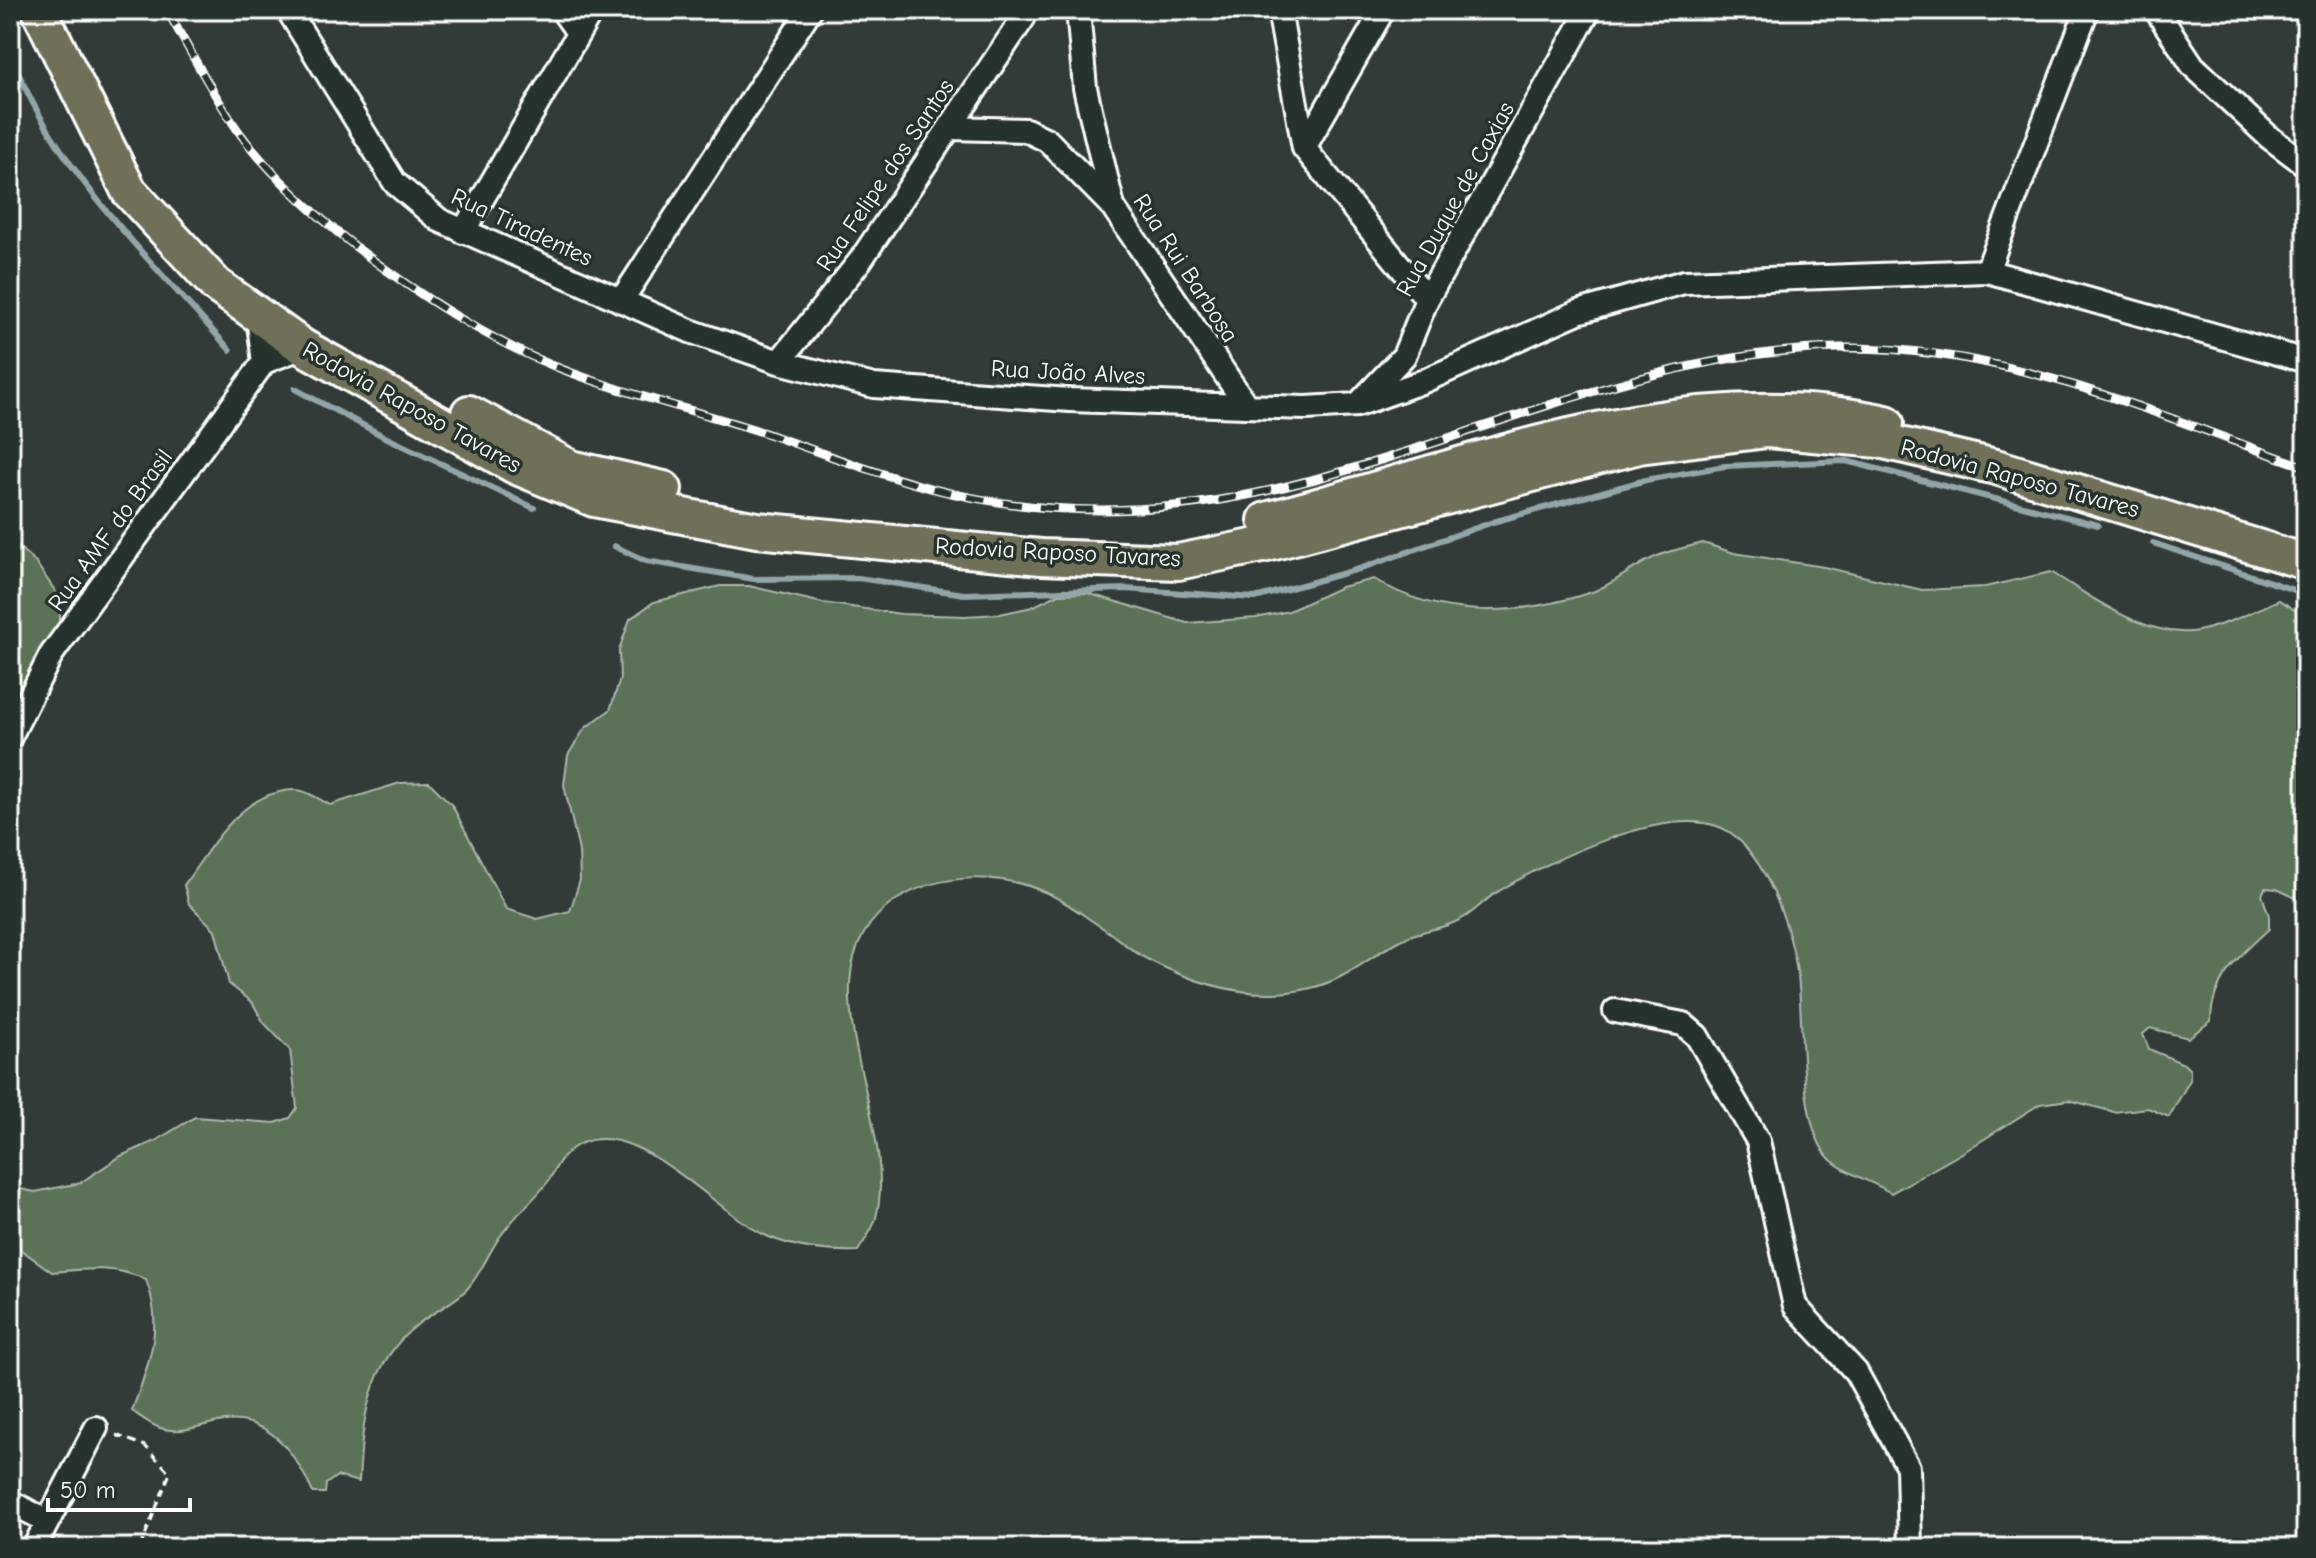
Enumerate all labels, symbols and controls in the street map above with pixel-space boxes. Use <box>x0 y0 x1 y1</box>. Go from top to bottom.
street label: Rua Felipe dos Santos <box>810 74 960 276</box>
street label: Rua Duque de Caxias <box>1390 97 1520 301</box>
street label: Rua Tiradentes <box>447 182 597 272</box>
street label: Rua Rui Barbosa <box>1128 188 1244 348</box>
street label: Rodovia Raposo Tavares <box>298 335 526 479</box>
street label: Rua João Alves <box>990 354 1146 390</box>
street label: Rodovia Raposo Tavares <box>1898 433 2142 523</box>
street label: Rua AMF do Brasil <box>42 444 178 616</box>
street label: Rodovia Raposo Tavares <box>935 532 1181 572</box>
scale bar <box>48 1462 190 1512</box>
text: 50 m <box>60 1476 116 1504</box>

